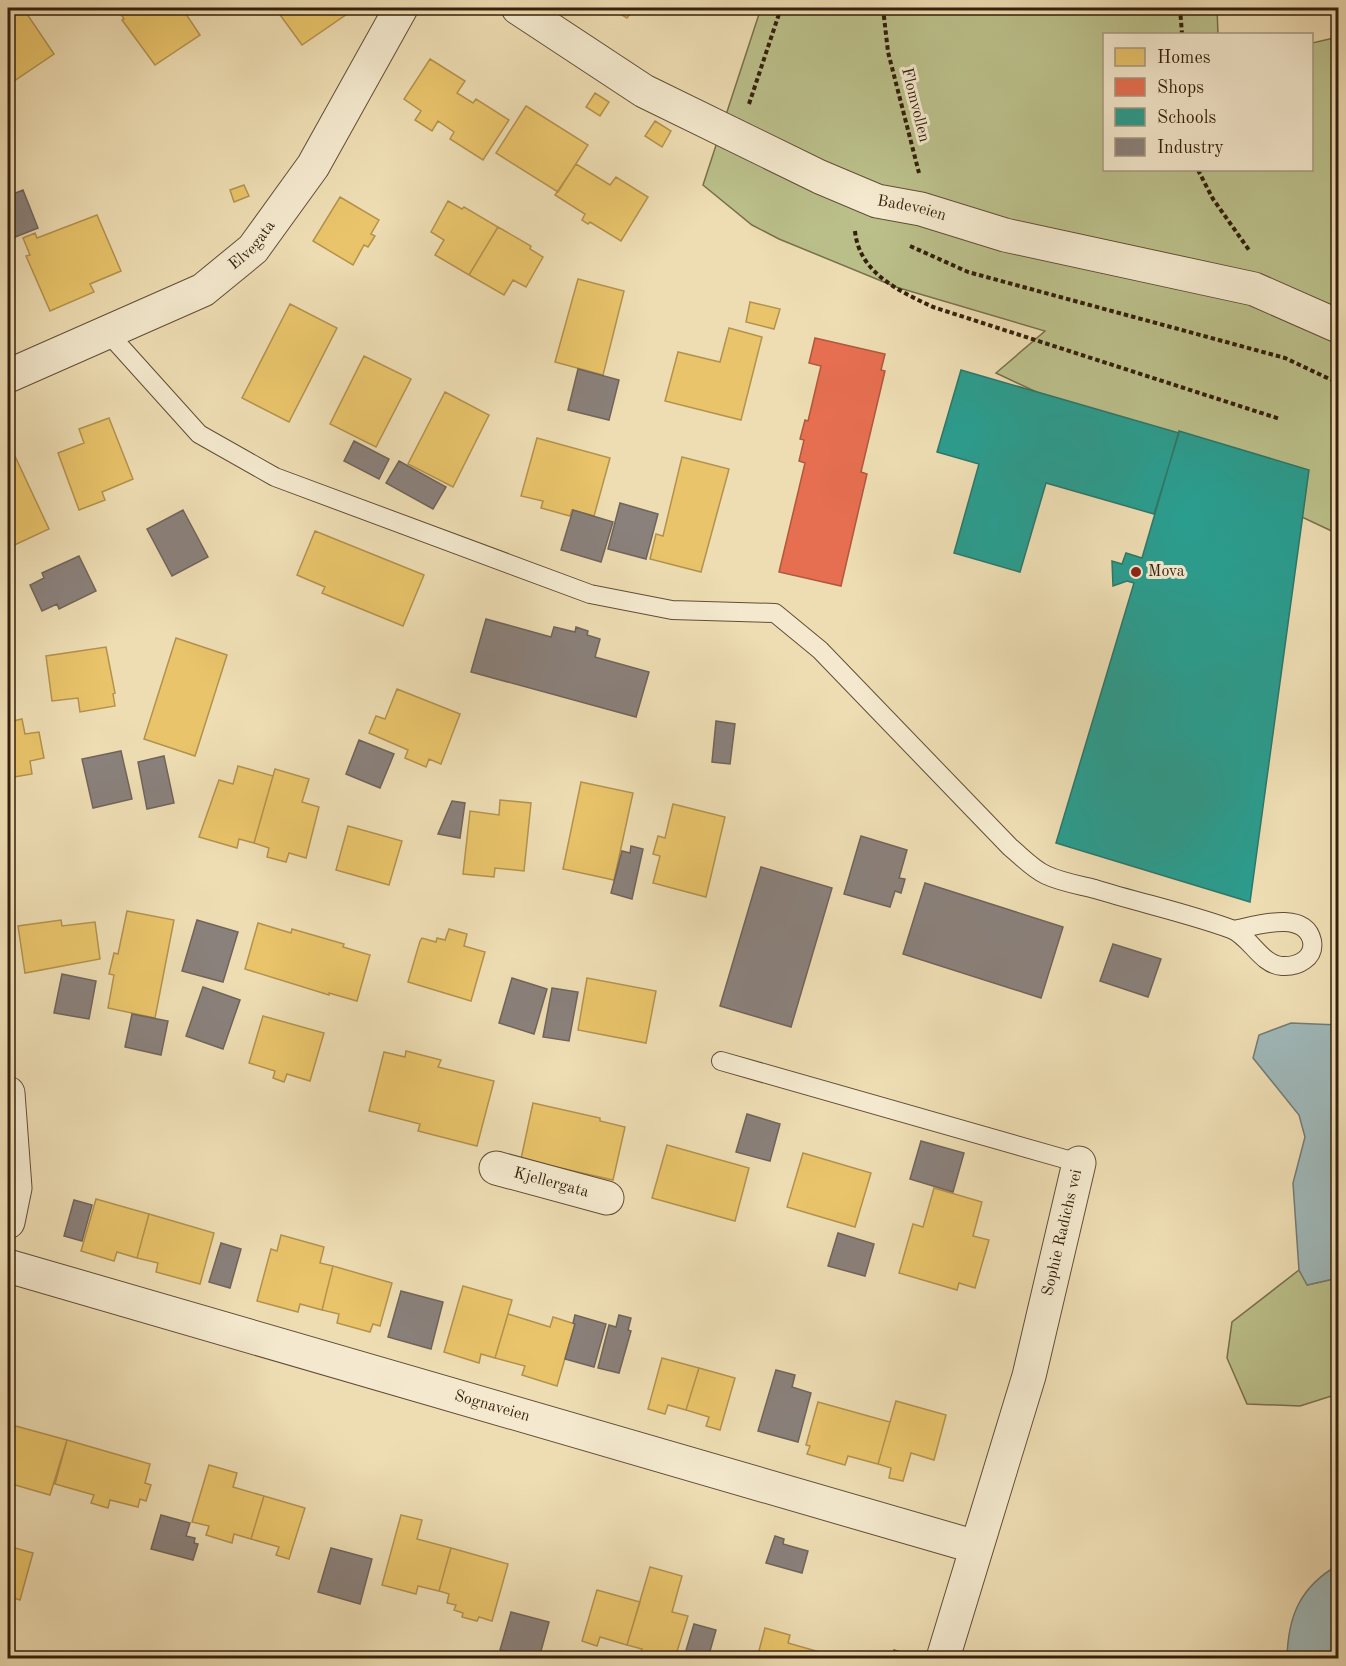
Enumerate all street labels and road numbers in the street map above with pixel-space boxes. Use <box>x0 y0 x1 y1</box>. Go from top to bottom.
street label: Flomvollen <box>898 66 932 144</box>
street label: Badeveien <box>876 193 948 224</box>
street label: Elvegata <box>226 218 279 273</box>
street label: Kjellergata <box>512 1165 590 1201</box>
street label: Sophie Radichs vei <box>1040 1168 1085 1298</box>
street label: Sognaveien <box>452 1388 532 1425</box>

